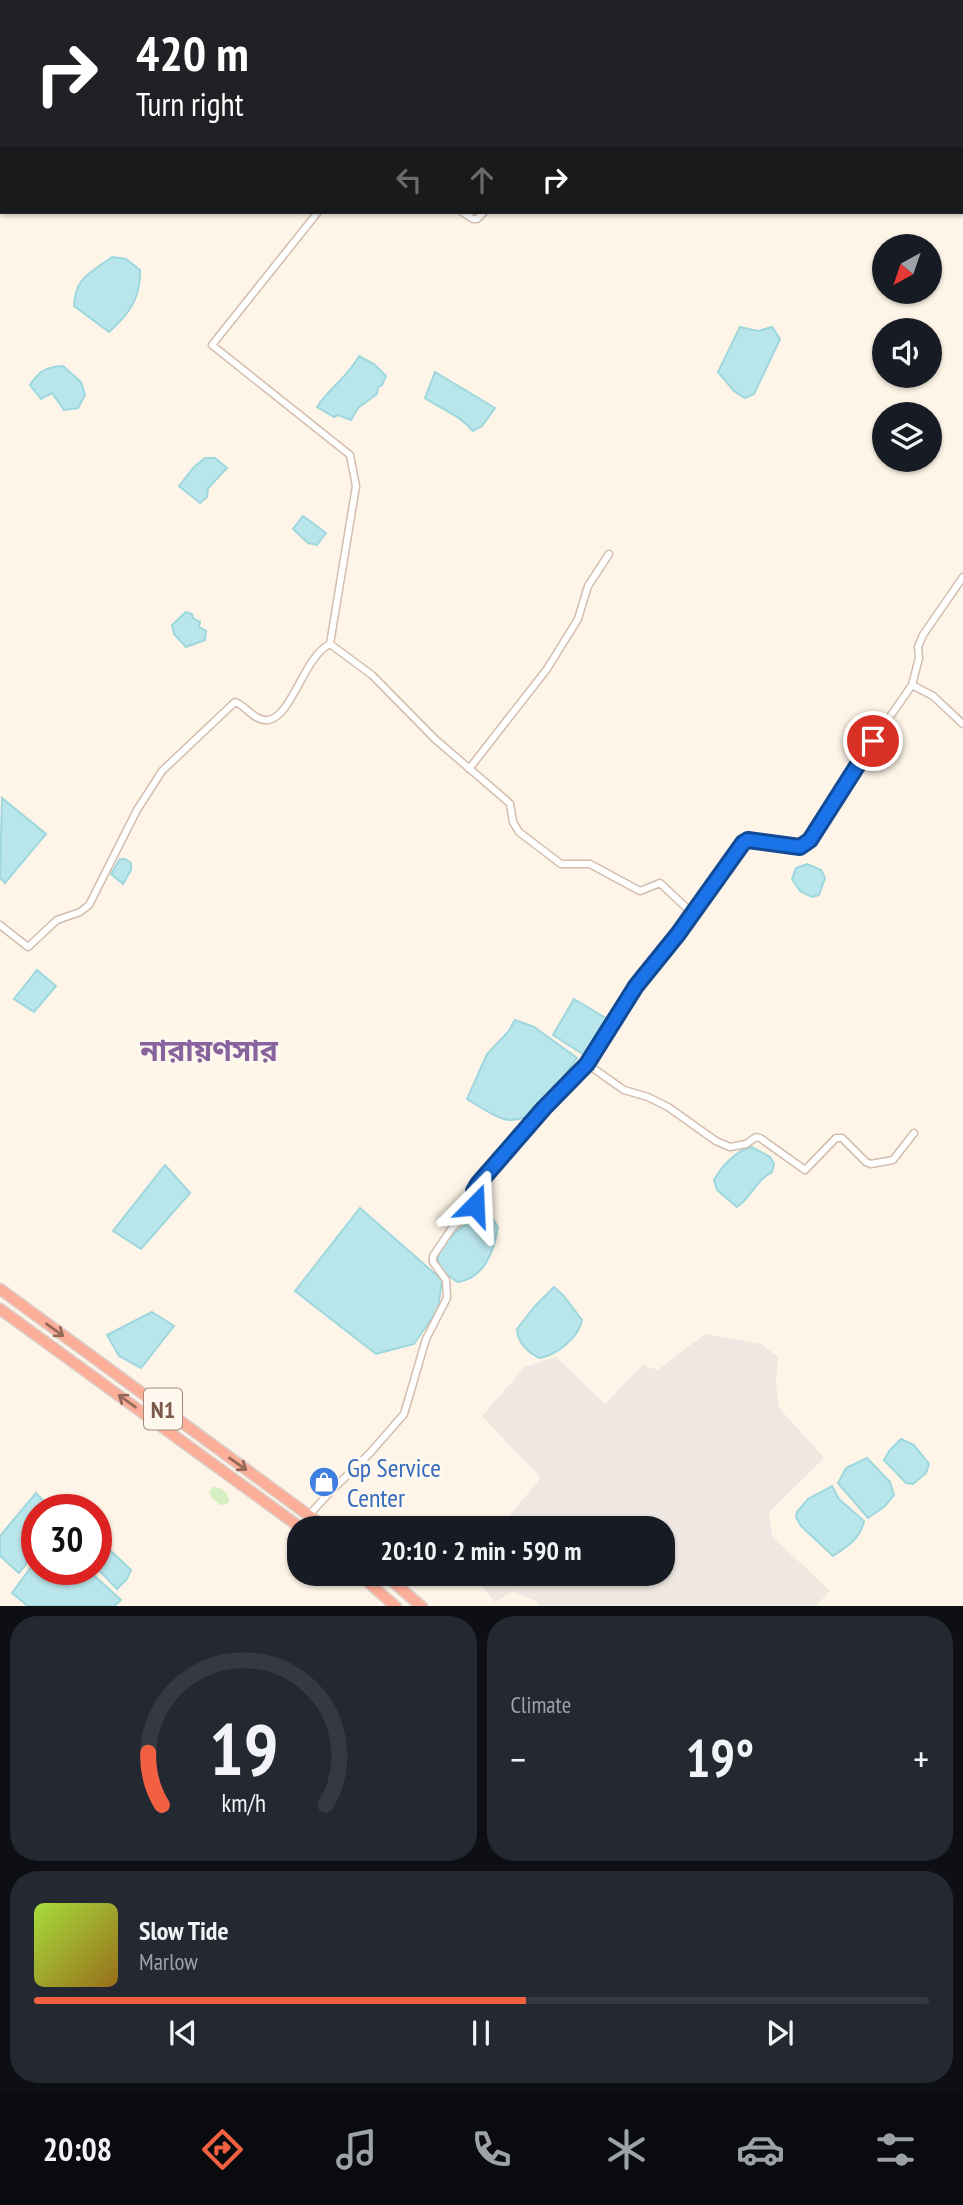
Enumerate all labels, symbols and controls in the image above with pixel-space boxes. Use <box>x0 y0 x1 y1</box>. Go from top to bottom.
text: 420 m <box>136 21 249 85</box>
icon: right <box>21 28 112 119</box>
text: Turn right <box>136 83 244 125</box>
icon: left <box>390 161 428 199</box>
icon: ahead <box>463 161 501 199</box>
icon: right <box>536 161 574 199</box>
north arrow <box>872 234 942 304</box>
map controls <box>872 234 942 472</box>
button: sound <box>872 318 942 388</box>
button: layers <box>872 402 942 472</box>
pin <box>843 711 903 771</box>
icon: arrive <box>854 722 892 760</box>
district label: নারায়ণসার <box>139 1030 279 1069</box>
position arrow <box>438 1168 512 1242</box>
one-way arrow <box>45 1322 64 1337</box>
road number: N1 <box>144 1388 182 1429</box>
one-way arrow <box>118 1394 137 1408</box>
place label: Gp Service Center <box>347 1451 441 1514</box>
one-way arrow <box>228 1457 247 1471</box>
shop icon: Gp Service Center <box>307 1465 341 1499</box>
speed limit sign: 30 <box>21 1494 112 1585</box>
text: 20:10 · 2 min · 590 m <box>381 1534 581 1567</box>
text: Climate <box>511 1690 571 1719</box>
text: 19 <box>208 1701 278 1795</box>
text: 19° <box>685 1724 754 1791</box>
text: − <box>511 1734 526 1783</box>
text: + <box>913 1734 929 1783</box>
text: km/h <box>221 1786 265 1818</box>
text: Slow Tide <box>139 1914 229 1947</box>
text: Marlow <box>139 1947 198 1976</box>
icon: previous <box>164 2014 202 2052</box>
icon: pause <box>462 2014 500 2052</box>
icon: next <box>761 2014 799 2052</box>
icon: directions <box>198 2125 247 2174</box>
icon: music <box>332 2125 381 2174</box>
icon: phone <box>467 2125 516 2174</box>
icon: climate <box>602 2125 651 2174</box>
icon: car <box>736 2125 785 2174</box>
icon: filters <box>871 2125 920 2174</box>
text: 20:08 <box>43 2128 112 2170</box>

